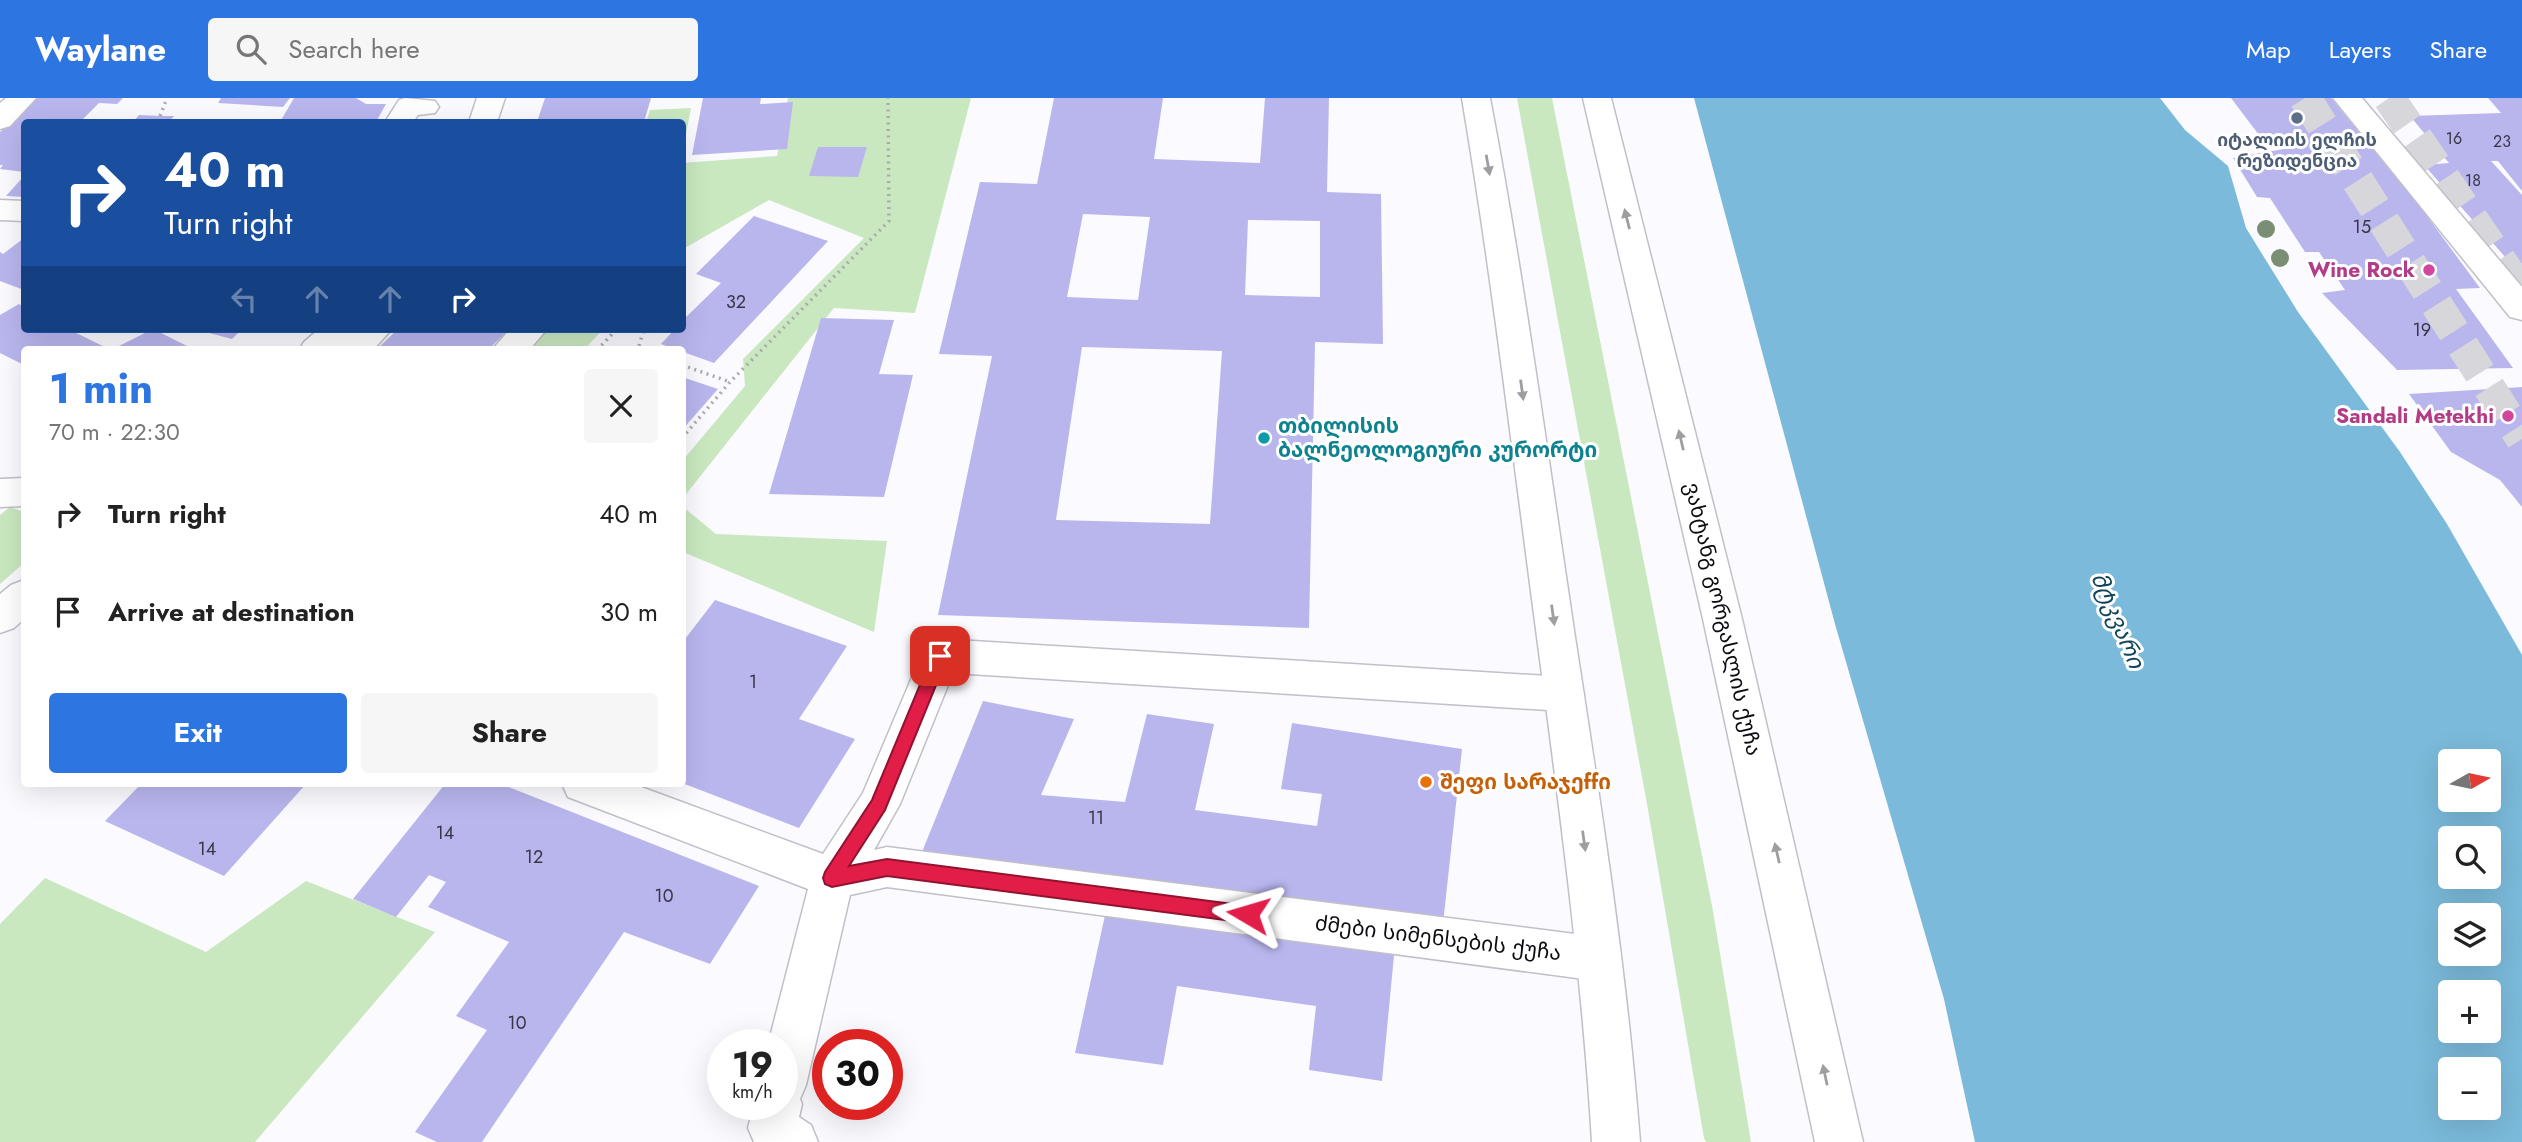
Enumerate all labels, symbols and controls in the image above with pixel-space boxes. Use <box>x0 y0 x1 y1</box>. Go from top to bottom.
search box <box>208 18 698 81</box>
text: Waylane <box>35 26 166 73</box>
icon: search <box>232 30 270 68</box>
text: Search here <box>288 30 420 68</box>
text: Map <box>2246 32 2291 67</box>
text: Layers <box>2329 32 2391 67</box>
text: Share <box>2429 32 2487 67</box>
marker: იტალიის ელჩის რეზიდენცია <box>2289 110 2305 126</box>
place label: იტალიის ელჩის რეზიდენცია <box>2217 127 2377 174</box>
house number: 16 <box>2446 127 2462 150</box>
house number: 23 <box>2493 130 2511 153</box>
text: 40 m <box>164 135 286 205</box>
icon: right <box>49 147 140 238</box>
one-way arrow <box>1483 154 1494 176</box>
house number: 18 <box>2465 169 2481 192</box>
text: Turn right <box>164 200 293 246</box>
one-way arrow <box>1621 208 1632 230</box>
house number: 15 <box>2353 214 2371 240</box>
place label: Wine Rock <box>2308 255 2415 285</box>
marker: Wine Rock <box>2421 262 2437 278</box>
icon: left <box>225 280 263 318</box>
icon: ahead <box>298 280 336 318</box>
icon: ahead <box>371 280 409 318</box>
icon: right <box>444 280 482 318</box>
house number: 32 <box>726 289 746 315</box>
house number: 19 <box>2413 317 2431 343</box>
text: 1 min <box>49 358 153 419</box>
button: close <box>584 369 658 443</box>
one-way arrow <box>1516 379 1527 401</box>
place label: Sandali Metekhi <box>2336 401 2494 431</box>
marker: Sandali Metekhi <box>2500 408 2516 424</box>
place label: თბილისის ბალნეოლოგიური კურორტი <box>1278 411 1597 465</box>
text: 70 m · 22:30 <box>49 415 180 449</box>
one-way arrow <box>1675 429 1686 451</box>
marker: თბილისის ბალნეოლოგიური კურორტი <box>1256 430 1272 446</box>
street label: ვახტანგ გორგასლის ქუჩა <box>1677 479 1769 759</box>
icon: right <box>49 495 87 533</box>
text: Turn right <box>108 495 226 533</box>
text: 40 m <box>599 495 658 533</box>
water label: მტკვარი <box>2083 567 2154 674</box>
icon: arrive <box>49 593 87 631</box>
text: Arrive at destination <box>108 593 355 631</box>
text: 30 m <box>600 593 658 631</box>
one-way arrow <box>1548 605 1559 627</box>
pin <box>910 626 970 686</box>
icon: arrive <box>921 637 959 675</box>
house number: 1 <box>749 669 757 695</box>
button: Exit <box>49 693 347 773</box>
button: Share <box>361 693 658 773</box>
north arrow <box>2438 749 2501 812</box>
map controls <box>2438 749 2501 1120</box>
place label: შეფი სარაჯეffი <box>1440 767 1611 797</box>
marker: შეფი სარაჯეffი <box>1418 774 1434 790</box>
house number: 11 <box>1088 805 1104 831</box>
house number: 14 <box>436 820 454 846</box>
button: search <box>2438 826 2501 889</box>
one-way arrow <box>1578 830 1589 852</box>
house number: 14 <box>198 836 216 862</box>
one-way arrow <box>1772 842 1783 864</box>
house number: 12 <box>525 844 543 870</box>
position arrow <box>1211 877 1285 951</box>
house number: 10 <box>655 883 674 909</box>
button: layers <box>2438 903 2501 966</box>
street label: ძმები სიმენსების ქუჩა <box>1313 908 1563 968</box>
button: + <box>2438 980 2501 1043</box>
house number: 10 <box>508 1010 527 1036</box>
speed limit sign: 30 <box>812 1029 903 1120</box>
text: 19 <box>732 1040 773 1090</box>
button: − <box>2438 1057 2501 1120</box>
one-way arrow <box>1819 1064 1830 1086</box>
text: km/h <box>732 1079 773 1105</box>

